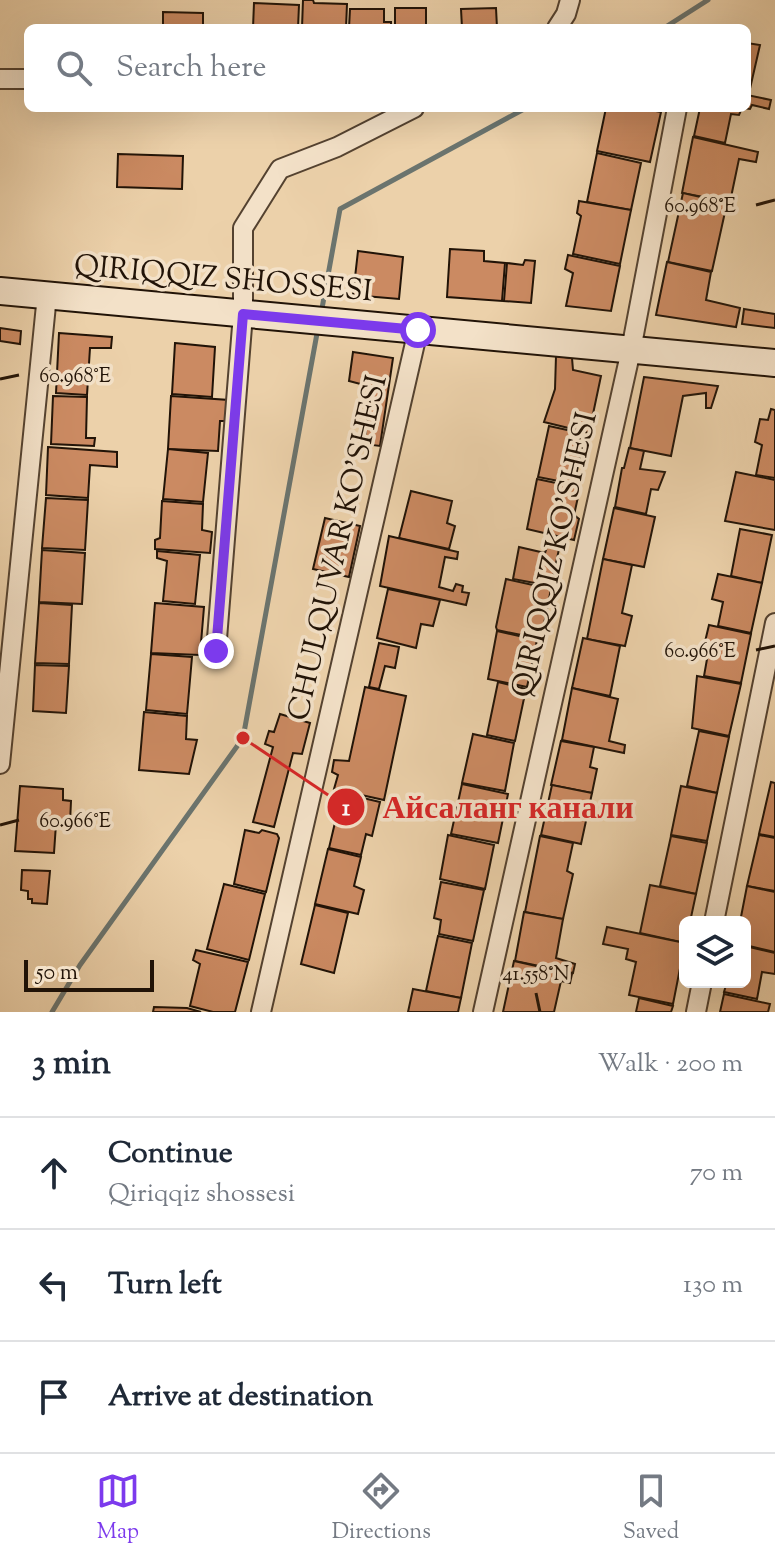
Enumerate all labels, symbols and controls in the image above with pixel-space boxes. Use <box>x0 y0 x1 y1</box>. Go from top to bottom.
search box <box>24 24 751 112</box>
icon: search <box>52 46 96 90</box>
text: Search here <box>116 47 266 90</box>
text: 60.968°E <box>664 193 736 222</box>
street label: QIRIQQIZ SHOSSESI <box>72 246 374 314</box>
route start <box>400 312 436 348</box>
text: 60.968°E <box>39 363 111 392</box>
street label: CHULQUVAR KO'SHESI <box>278 371 400 725</box>
street label: QIRIQQIZ KO'SHESI <box>502 408 610 702</box>
route end <box>198 633 234 669</box>
text: 60.966°E <box>664 638 736 667</box>
callout: Айсаланг канали <box>326 779 650 835</box>
text: Айсаланг канали <box>382 787 634 833</box>
text: 1 <box>342 792 351 826</box>
text: 60.966°E <box>39 808 111 837</box>
map controls <box>679 916 751 988</box>
button: layers <box>679 916 751 988</box>
scale bar <box>24 956 154 992</box>
text: 50 m <box>36 958 78 990</box>
text: 41.558°N <box>503 961 569 990</box>
text: 3 min <box>32 1040 111 1089</box>
text: Walk · 200 m <box>598 1046 743 1083</box>
text: Continue <box>108 1133 233 1176</box>
icon: ahead <box>32 1151 76 1195</box>
text: 70 m <box>690 1155 743 1192</box>
text: Qiriqqiz shossesi <box>108 1176 295 1213</box>
icon: left <box>32 1263 76 1307</box>
text: Turn left <box>108 1264 222 1307</box>
text: 130 m <box>683 1267 743 1304</box>
icon: arrive <box>32 1375 76 1419</box>
text: Arrive at destination <box>108 1376 373 1419</box>
tab: Map <box>96 1469 140 1549</box>
tab: Directions <box>332 1469 431 1549</box>
tab: Saved <box>623 1469 679 1549</box>

